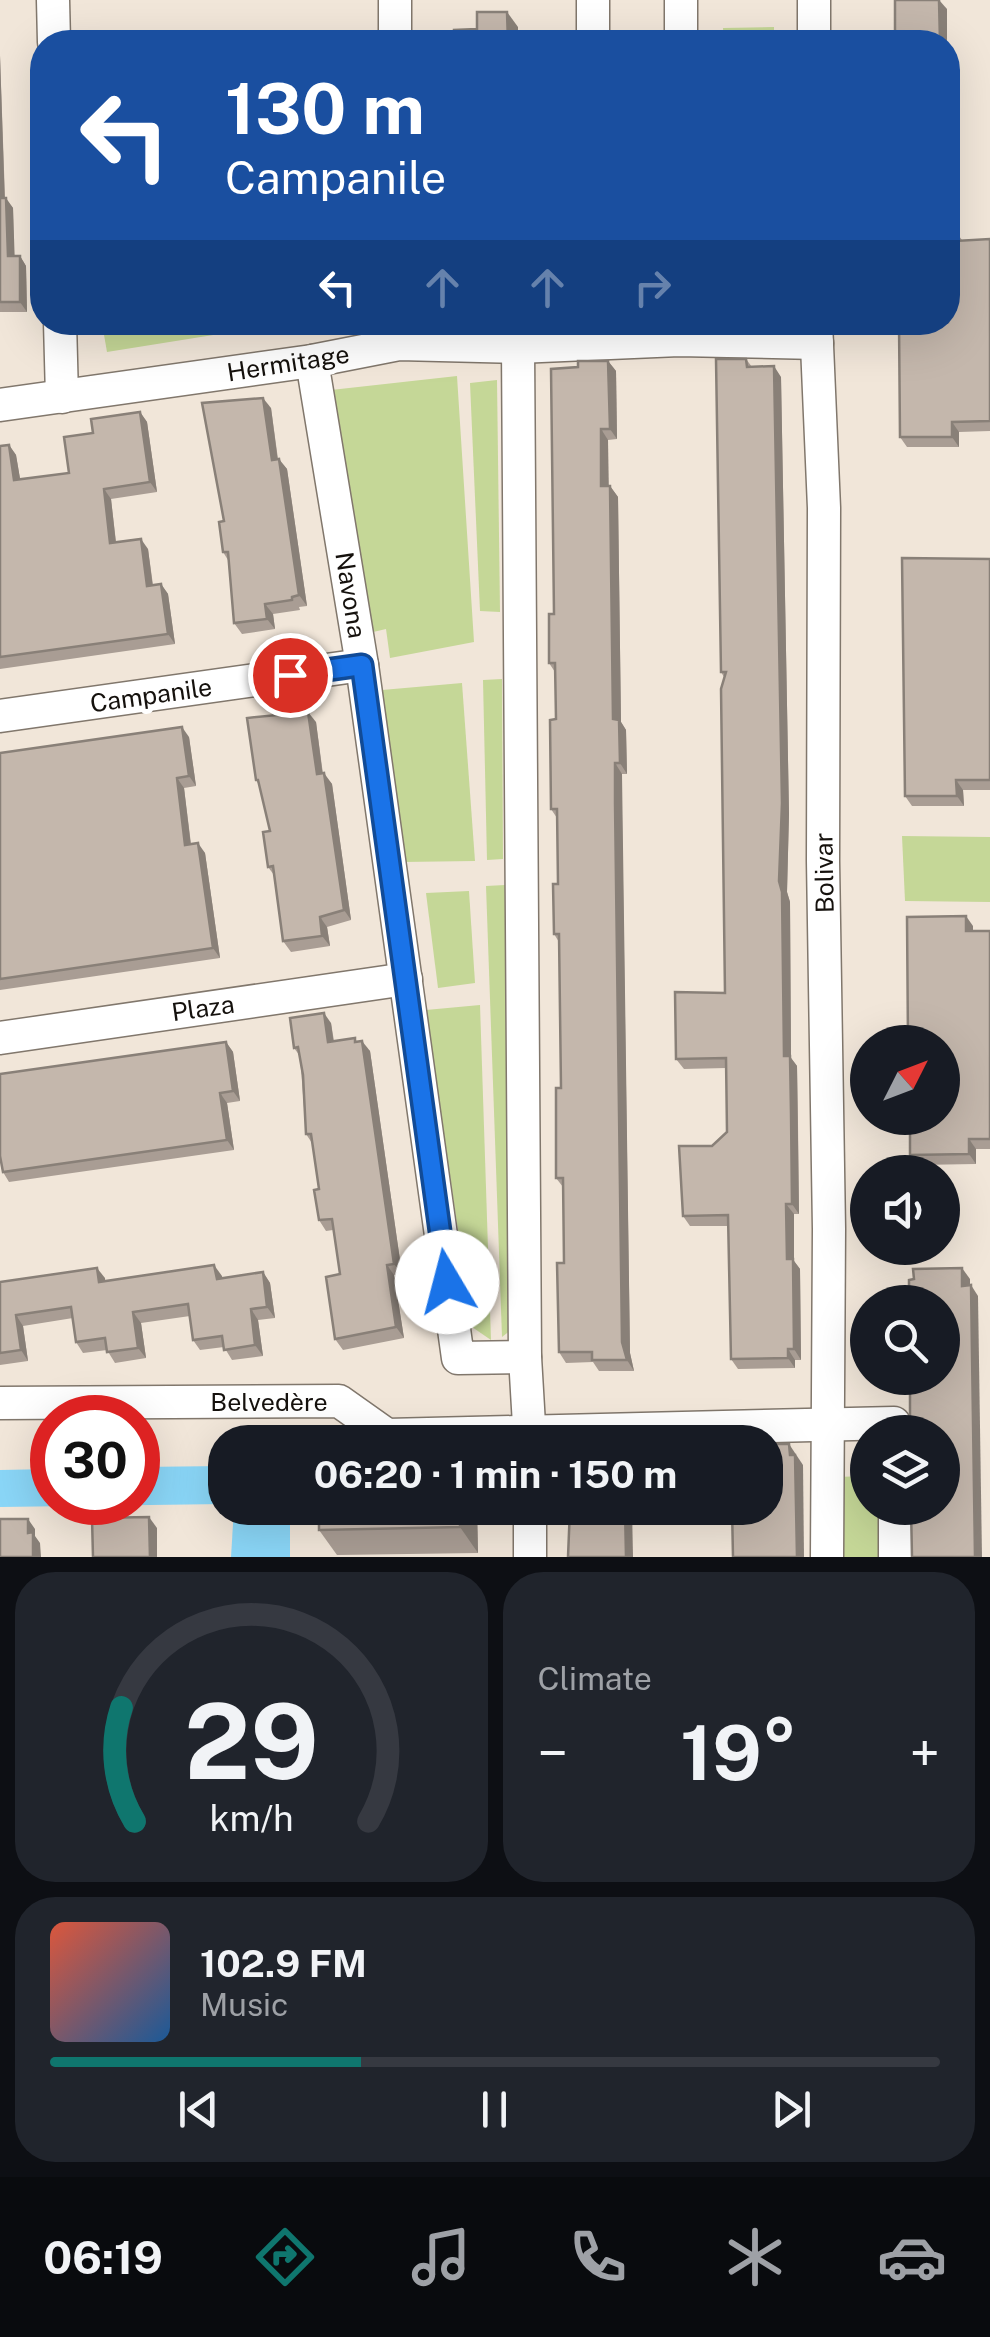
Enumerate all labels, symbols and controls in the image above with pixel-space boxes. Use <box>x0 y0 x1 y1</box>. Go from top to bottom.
text: 130 m <box>225 67 425 150</box>
icon: left <box>60 70 190 200</box>
text: Campanile <box>225 151 446 204</box>
icon: left <box>310 260 365 315</box>
icon: ahead <box>415 260 470 315</box>
icon: ahead <box>520 260 575 315</box>
icon: right <box>625 260 680 315</box>
street label: Hermitage <box>225 339 351 387</box>
street label: Navona <box>329 550 373 640</box>
pin <box>248 633 333 718</box>
icon: arrive <box>263 648 318 703</box>
street label: Campanile <box>88 672 214 718</box>
street label: Bolivar <box>808 832 840 914</box>
street label: Plaza <box>170 989 236 1027</box>
north arrow <box>850 1025 960 1135</box>
map controls <box>850 1025 960 1525</box>
button: sound <box>850 1155 960 1265</box>
position arrow <box>395 1230 499 1334</box>
button: search <box>850 1285 960 1395</box>
street label: Belvedère <box>210 1387 328 1417</box>
speed limit sign: 30 <box>30 1395 160 1525</box>
button: layers <box>850 1415 960 1525</box>
text: 06:20 · 1 min · 150 m <box>314 1452 677 1497</box>
text: Climate <box>538 1660 652 1697</box>
text: 29 <box>184 1680 319 1802</box>
text: 19° <box>680 1709 797 1797</box>
text: − <box>538 1721 568 1785</box>
text: + <box>909 1721 940 1785</box>
text: km/h <box>209 1797 293 1839</box>
text: 102.9 FM <box>200 1941 367 1986</box>
text: Music <box>200 1986 288 2023</box>
icon: previous <box>171 2082 226 2137</box>
icon: pause <box>467 2082 522 2137</box>
icon: next <box>764 2082 819 2137</box>
icon: directions <box>250 2222 320 2292</box>
icon: music <box>406 2222 476 2292</box>
icon: phone <box>563 2222 633 2292</box>
icon: climate <box>720 2222 790 2292</box>
icon: car <box>877 2222 947 2292</box>
text: 06:19 <box>43 2231 163 2284</box>

